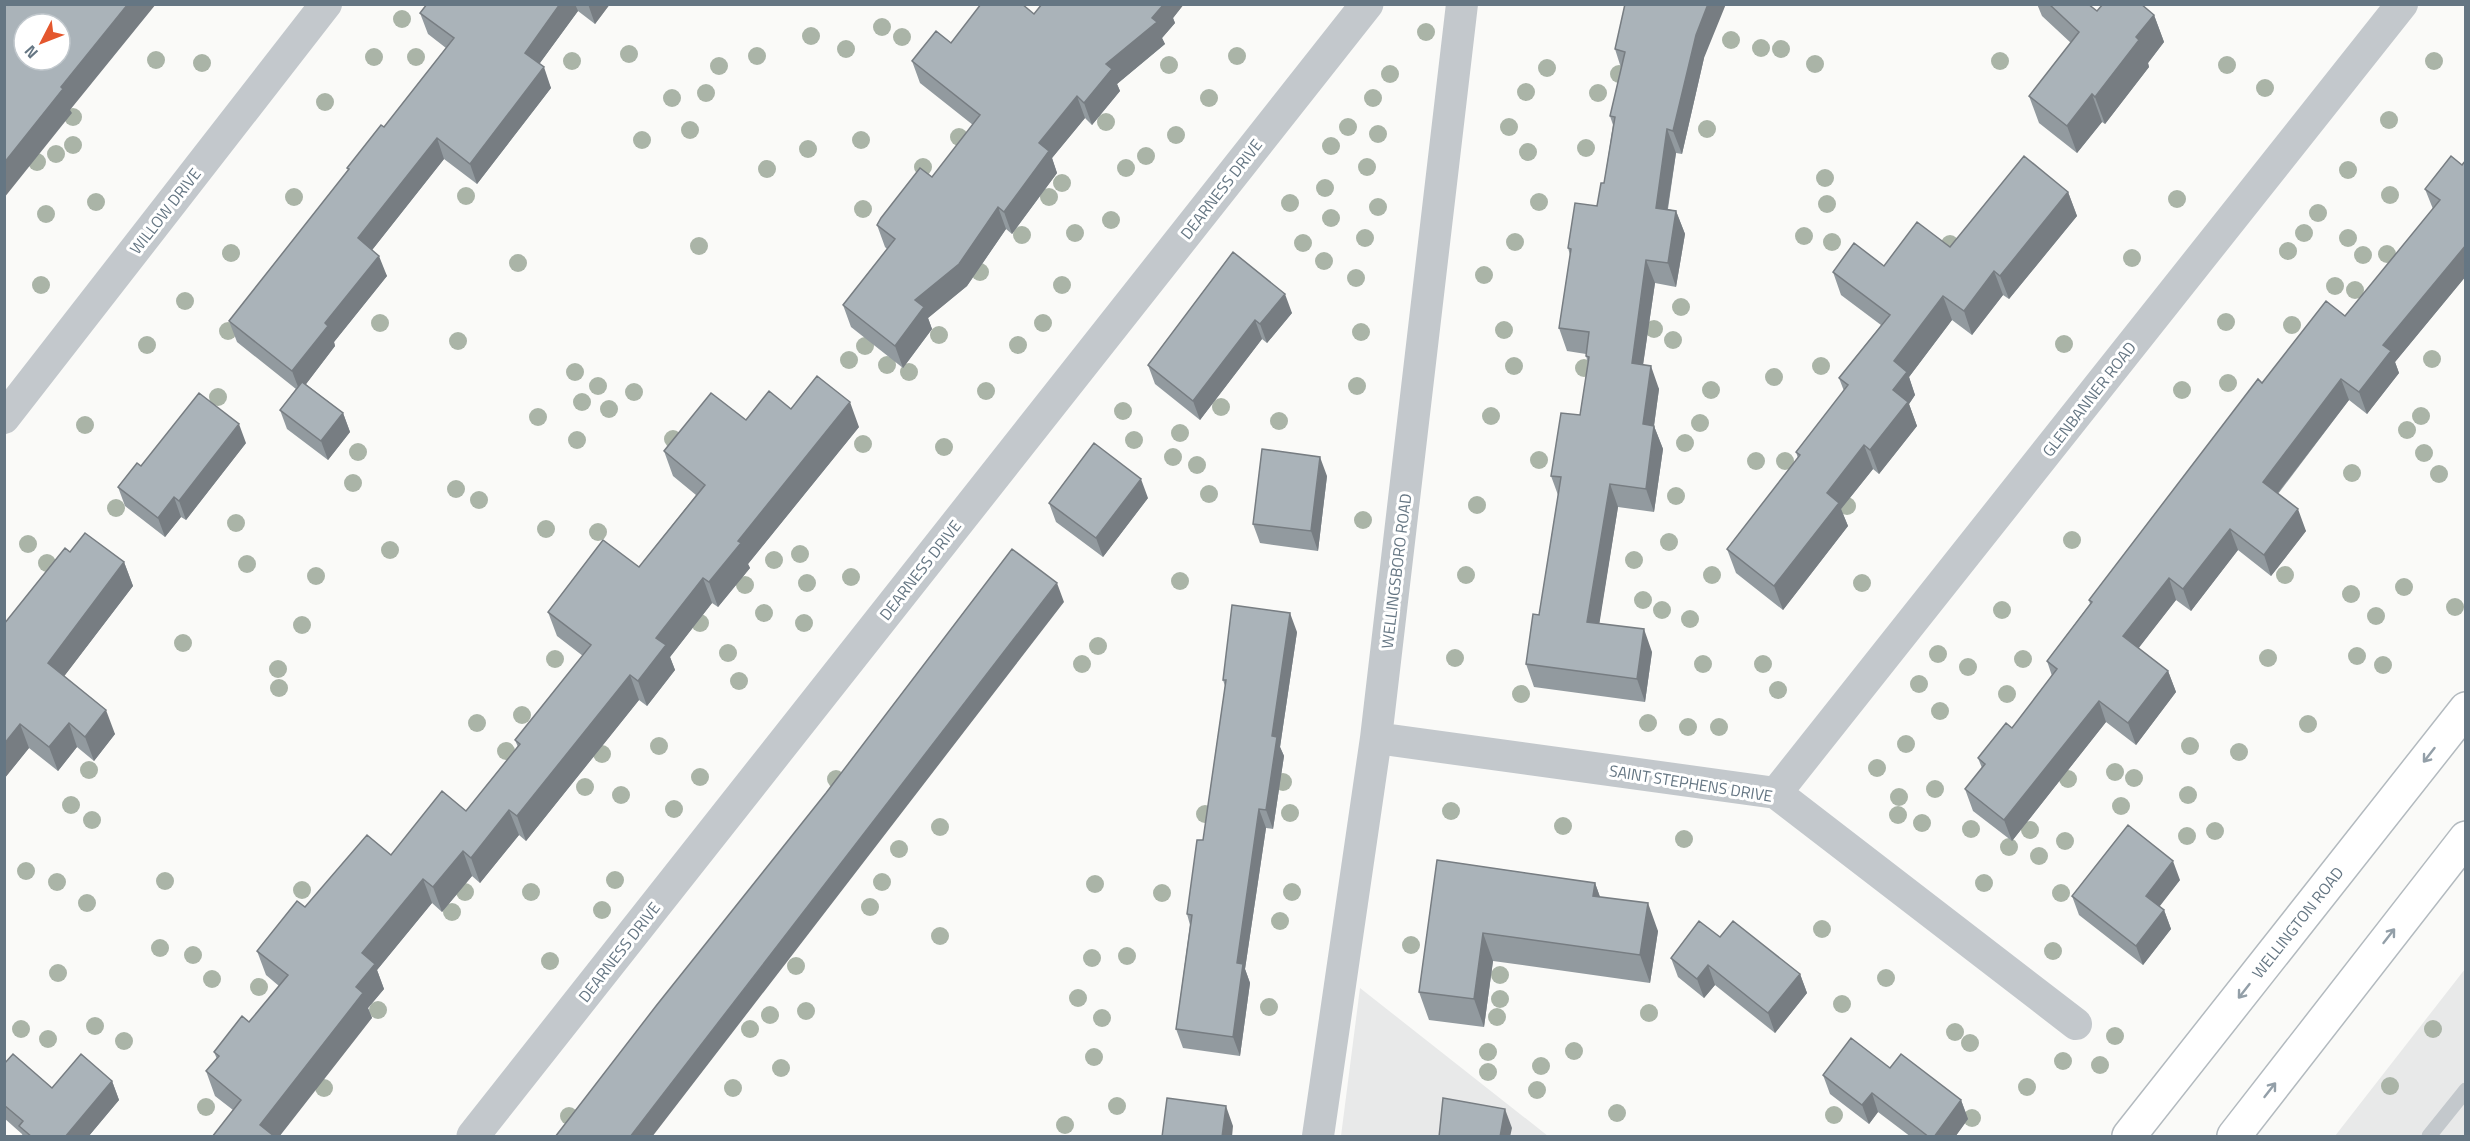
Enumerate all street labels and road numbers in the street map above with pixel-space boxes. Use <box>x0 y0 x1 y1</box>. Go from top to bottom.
street label: DEARNESS DRIVE <box>1174 134 1268 244</box>
street label: WILLOW DRIVE <box>124 163 206 259</box>
street label: GLENBANNER ROAD <box>2036 336 2142 462</box>
street label: WELLINGSBORO ROAD <box>1375 492 1417 650</box>
street label: DEARNESS DRIVE <box>873 515 967 625</box>
street label: SAINT STEPHENS DRIVE <box>1608 758 1775 808</box>
street label: WELLINGTON ROAD <box>2246 862 2349 983</box>
street label: DEARNESS DRIVE <box>572 897 666 1007</box>

